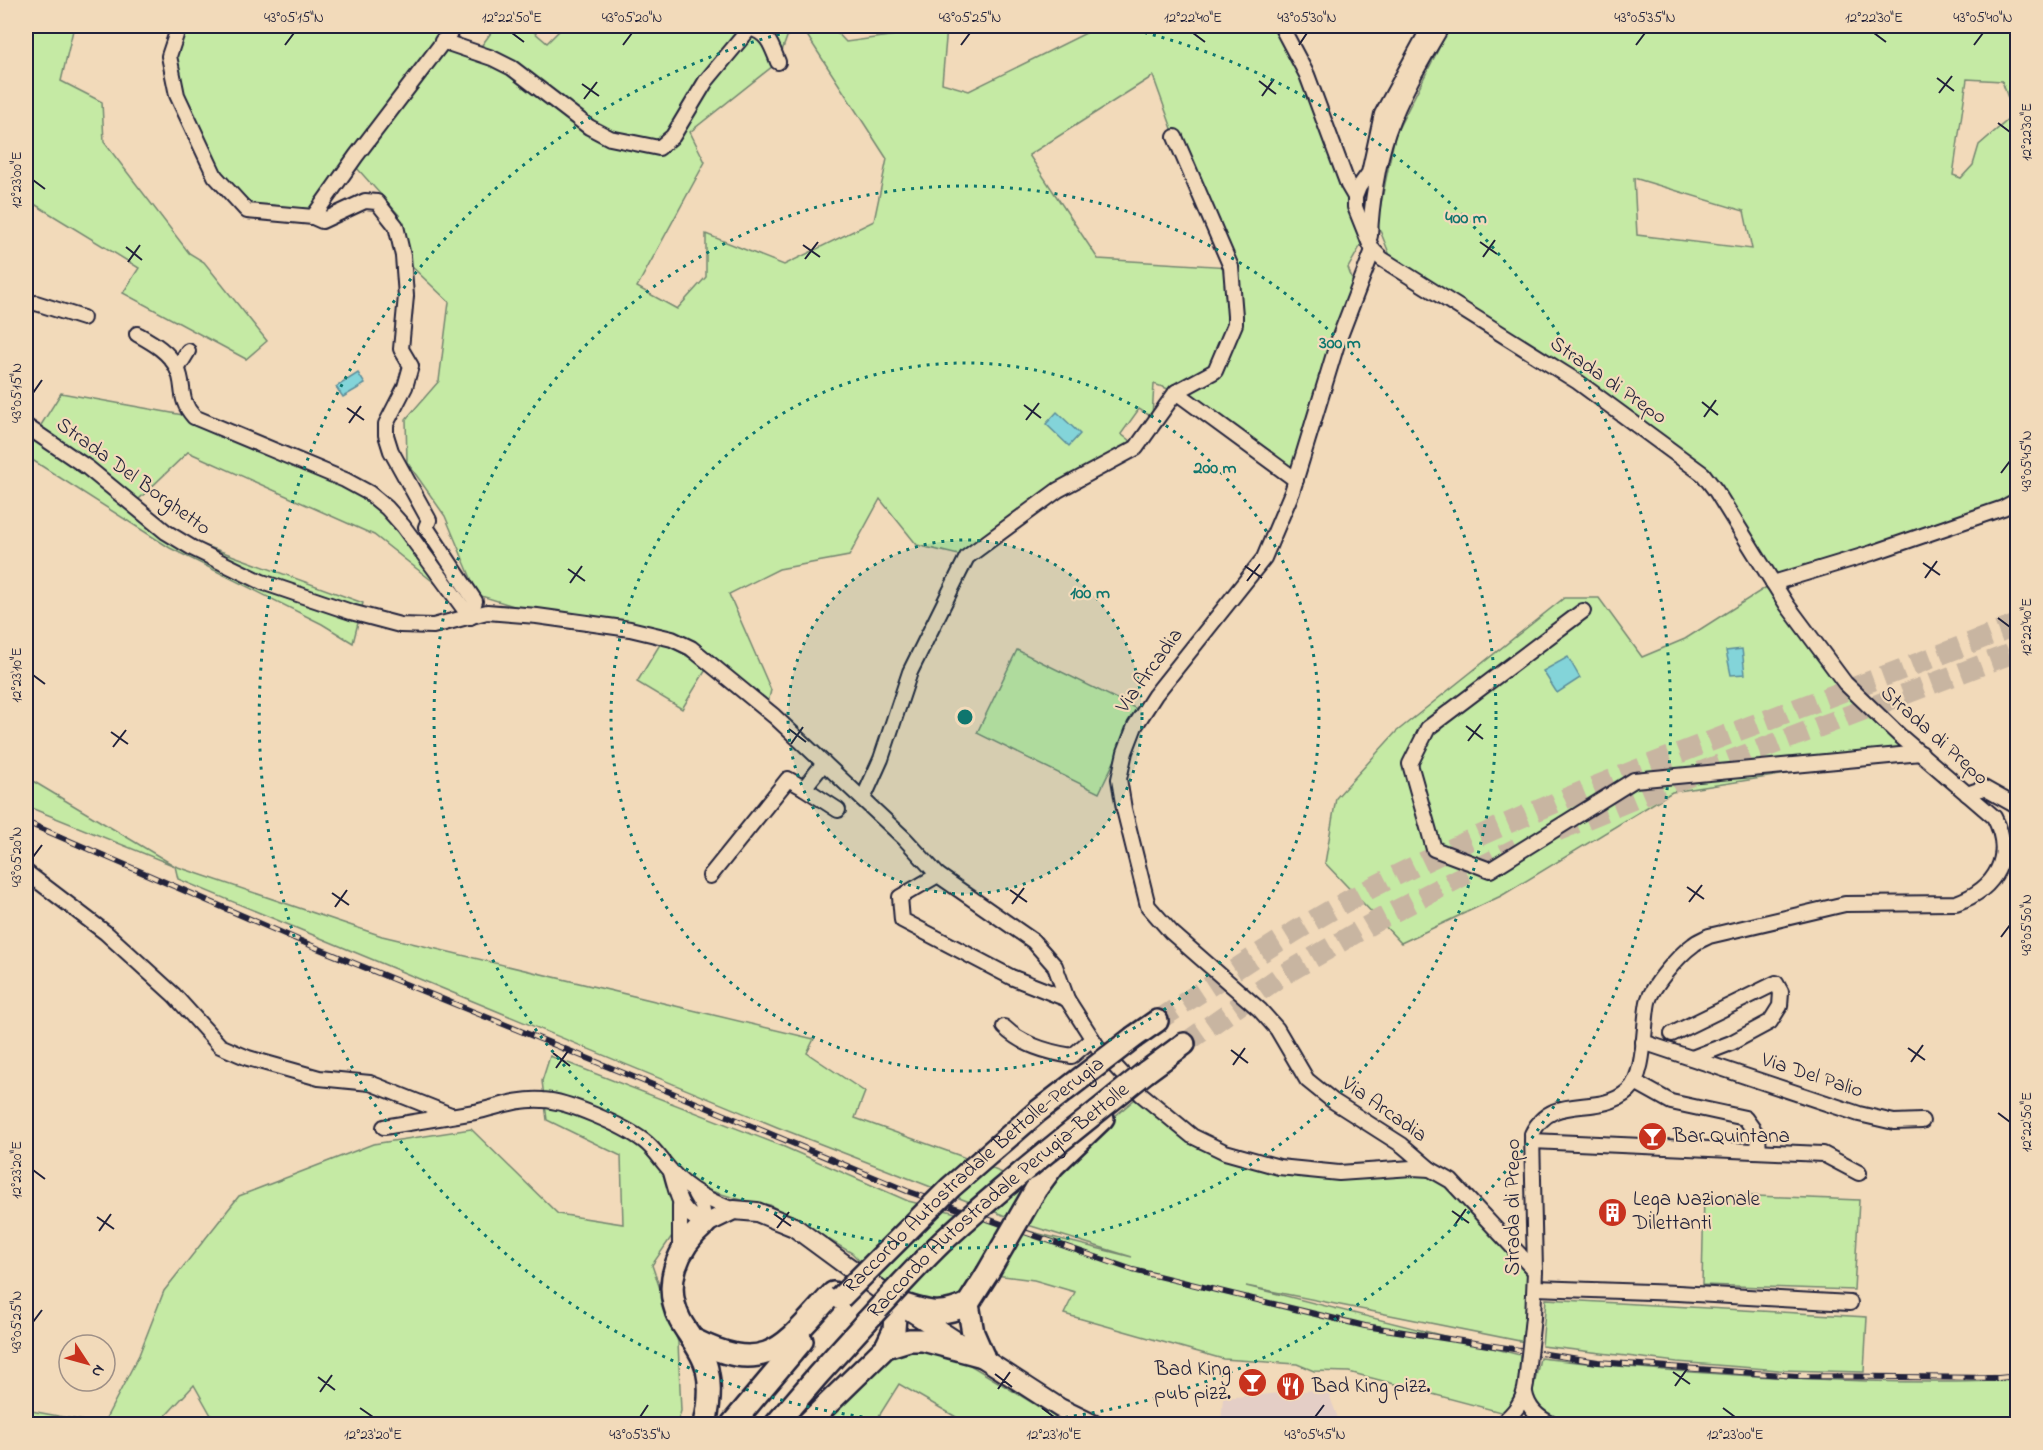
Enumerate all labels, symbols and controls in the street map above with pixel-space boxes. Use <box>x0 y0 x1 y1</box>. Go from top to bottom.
text: 43°05'15"N <box>264 7 324 29</box>
text: 12°22'50"E <box>482 7 542 29</box>
text: 43°05'20"N <box>602 7 662 29</box>
text: 43°05'25"N <box>939 7 1001 29</box>
text: 12°22'40"E <box>1164 7 1222 29</box>
text: 43°05'30"N <box>1277 7 1337 29</box>
text: 43°05'35"N <box>1614 7 1676 29</box>
text: 12°22'30"E <box>1845 7 1903 29</box>
text: 43°05'40"N <box>1953 7 2013 29</box>
text: 12°22'30"E <box>2016 103 2038 161</box>
text: 12°23'00"E <box>6 151 28 209</box>
text: 400 m <box>1445 206 1487 232</box>
street label: Strada di Prepo <box>1543 329 1673 433</box>
text: 300 m <box>1318 331 1361 357</box>
text: 43°05'15"N <box>6 363 28 423</box>
street label: Strada Del Borghetto <box>48 411 217 545</box>
text: 43°05'45"N <box>2016 430 2038 492</box>
text: 200 m <box>1193 456 1237 482</box>
text: 100 m <box>1070 581 1110 607</box>
text: 12°22'40"E <box>2016 598 2038 656</box>
street label: Via Arcadia <box>1108 622 1191 720</box>
text: 12°23'10"E <box>6 647 28 703</box>
street label: Strada di Prepo <box>1873 679 1995 793</box>
centre of rings <box>955 707 975 727</box>
text: 43°05'20"N <box>6 827 28 887</box>
text: 43°05'50"N <box>2016 894 2038 956</box>
street label: Via Del Palio <box>1756 1045 1867 1107</box>
street label: Raccordo Autostradale Bettolle-Perugia <box>837 1050 1111 1301</box>
street label: Via Arcadia <box>1334 1069 1433 1150</box>
street label: Raccordo Autostradale Perugia-Bettolle <box>861 1075 1137 1326</box>
text: 12°22'50"E <box>2016 1092 2038 1152</box>
bar icon: Bar Quintana <box>1636 1121 1668 1153</box>
place label: Bar Quintana <box>1672 1122 1790 1152</box>
street label: Strada di Prepo <box>1499 1139 1529 1275</box>
text: 12°23'20"E <box>6 1141 28 1199</box>
place label: Lega Nazionale Dilettanti <box>1632 1185 1760 1239</box>
building icon: Lega Nazionale Dilettanti <box>1596 1196 1628 1228</box>
text: 43°05'25"N <box>6 1291 28 1353</box>
north arrow <box>57 1333 117 1393</box>
place label: Bad King pub pizz. <box>1154 1355 1231 1409</box>
text: N <box>85 1359 110 1382</box>
bar icon: Bad King pub pizz. <box>1236 1366 1268 1398</box>
restaurant icon: Bad King pizz. <box>1275 1371 1307 1403</box>
place label: Bad King pizz. <box>1311 1372 1431 1404</box>
text: 12°23'20"E <box>344 1424 402 1446</box>
text: 43°05'35"N <box>609 1424 671 1446</box>
text: 12°23'10"E <box>1026 1424 1082 1446</box>
text: 43°05'45"N <box>1284 1424 1346 1446</box>
text: 12°23'00"E <box>1706 1424 1764 1446</box>

